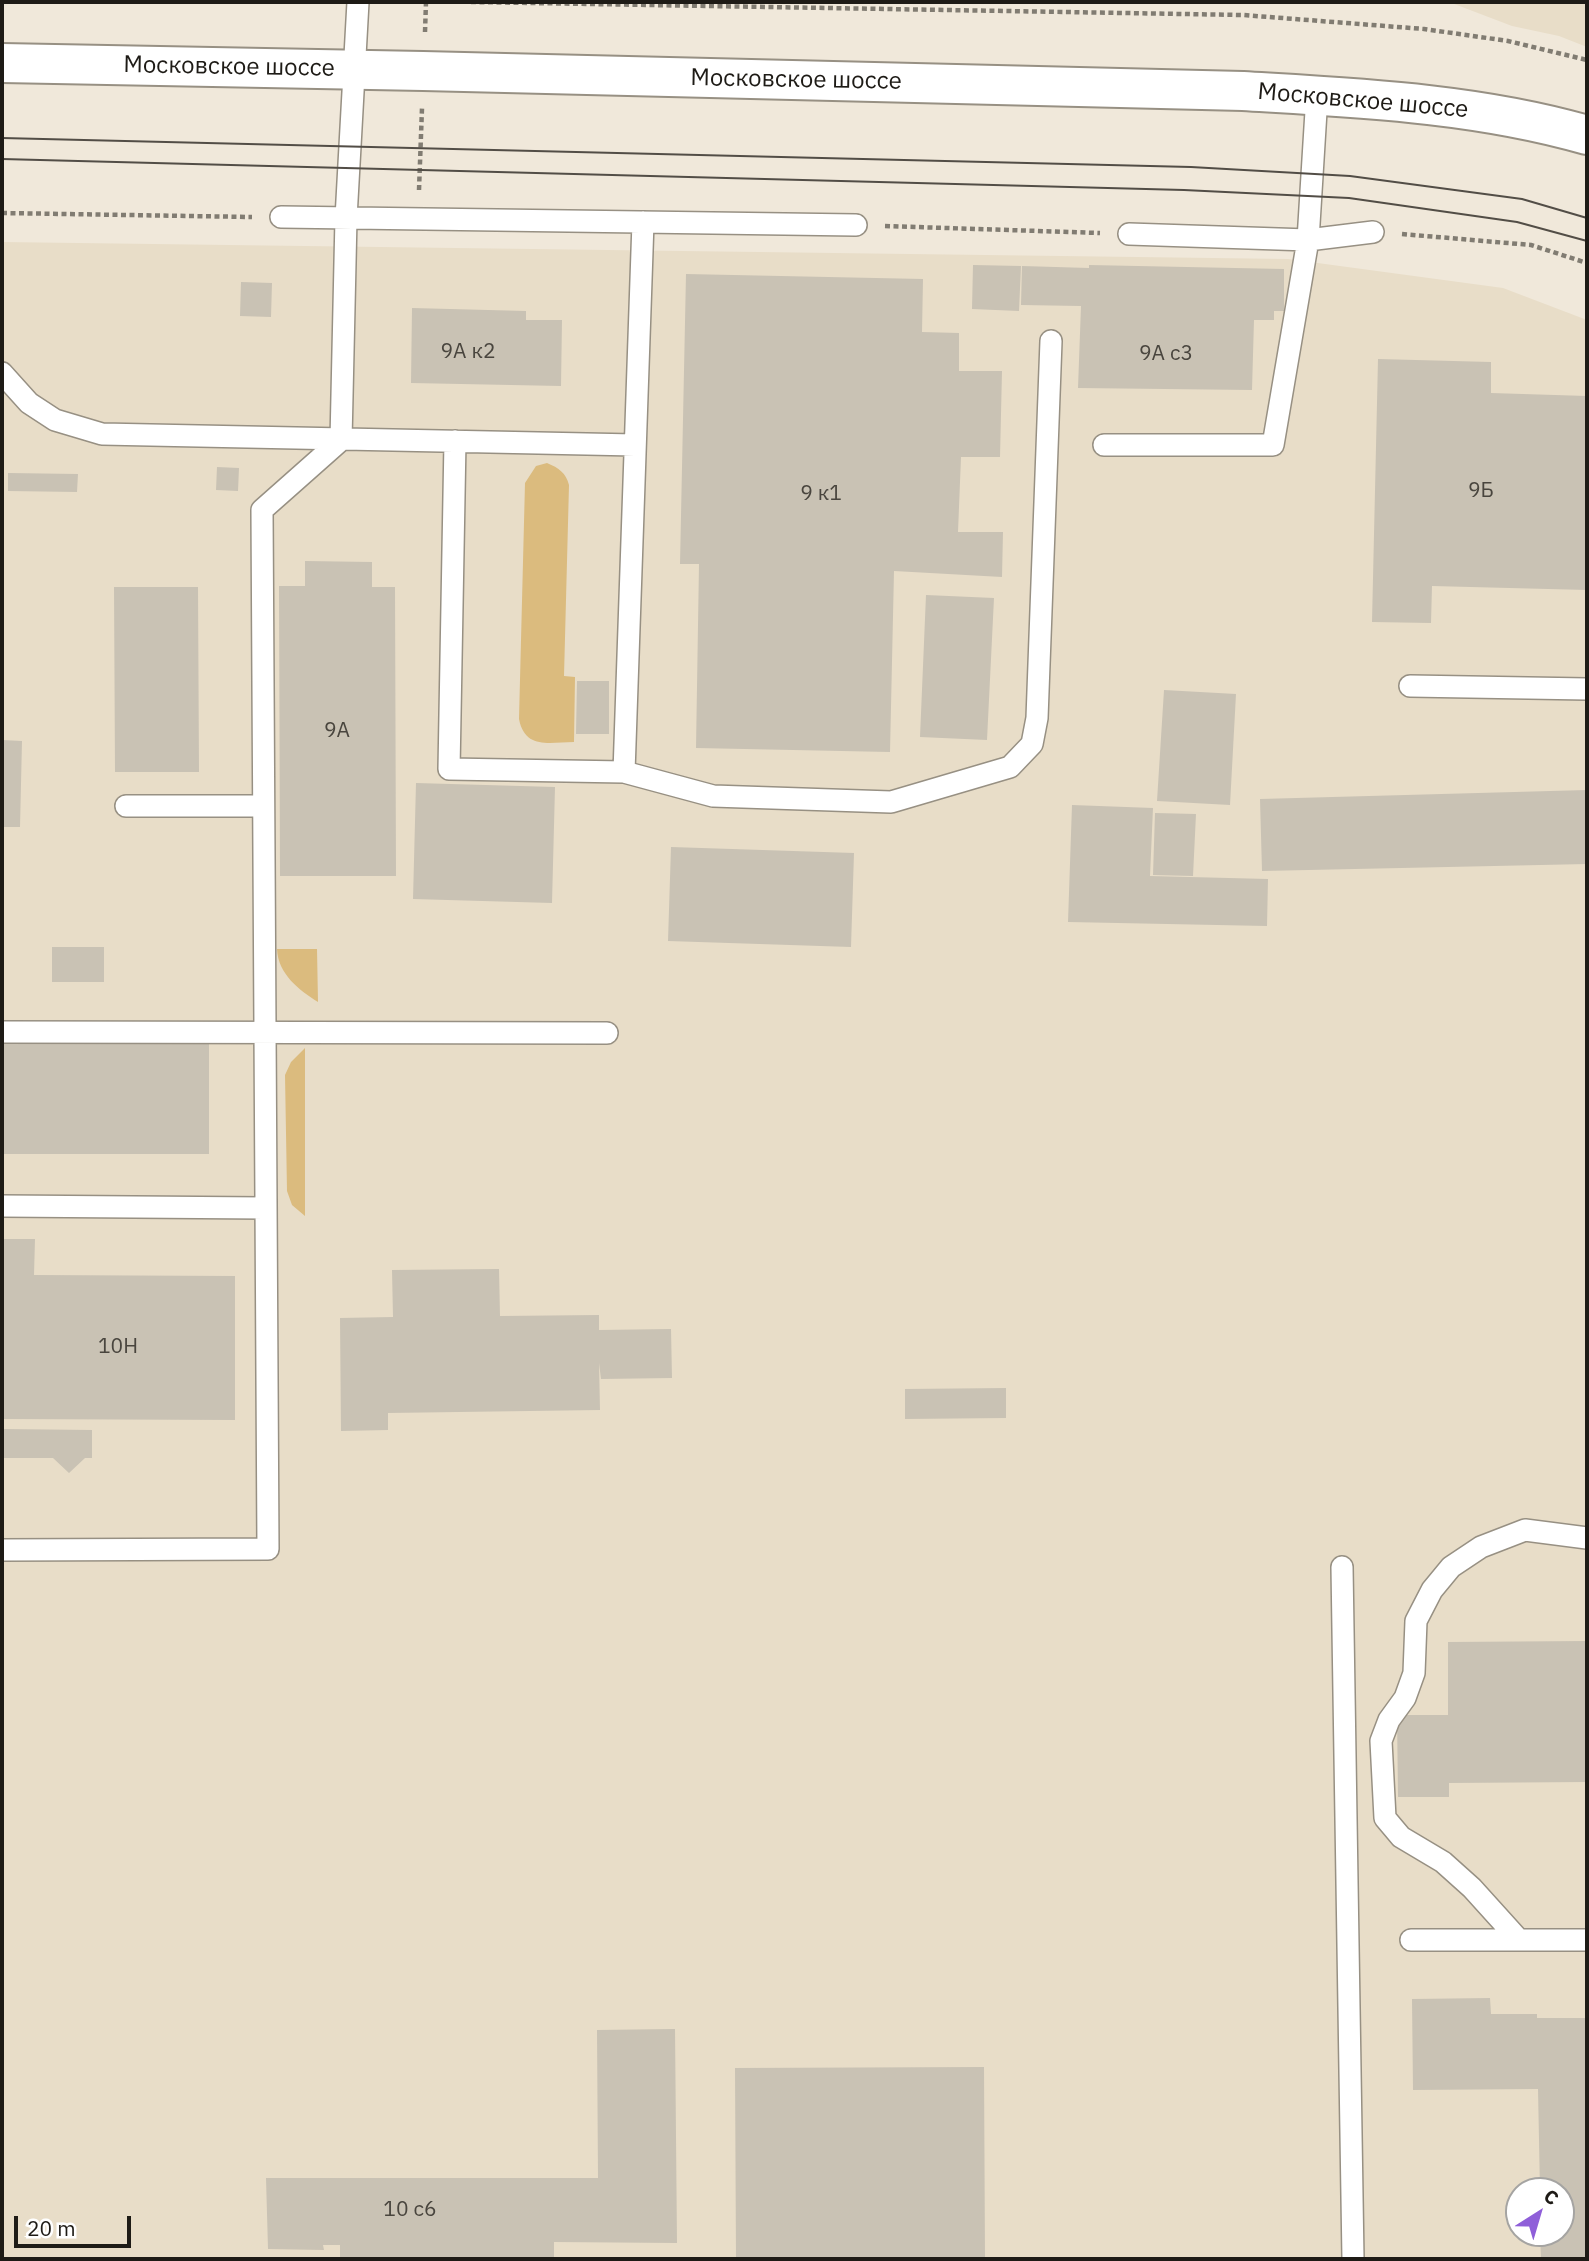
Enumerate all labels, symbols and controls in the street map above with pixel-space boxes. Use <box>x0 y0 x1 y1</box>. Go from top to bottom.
street label: Московское шоссе <box>123 51 335 83</box>
street label: Московское шоссе <box>690 64 902 96</box>
street label: Московское шоссе <box>1256 77 1470 125</box>
house number: 9А к2 <box>440 339 496 365</box>
house number: 9А с3 <box>1139 341 1193 367</box>
house number: 9Б <box>1468 478 1494 504</box>
house number: 9 к1 <box>800 481 842 507</box>
house number: 9А <box>324 718 350 744</box>
house number: 10Н <box>98 1334 138 1360</box>
north arrow <box>1505 2177 1575 2247</box>
text: С <box>1539 2184 1564 2210</box>
house number: 10 с6 <box>383 2197 437 2223</box>
scale bar <box>18 2202 135 2246</box>
text: 20 m <box>27 2214 76 2242</box>

